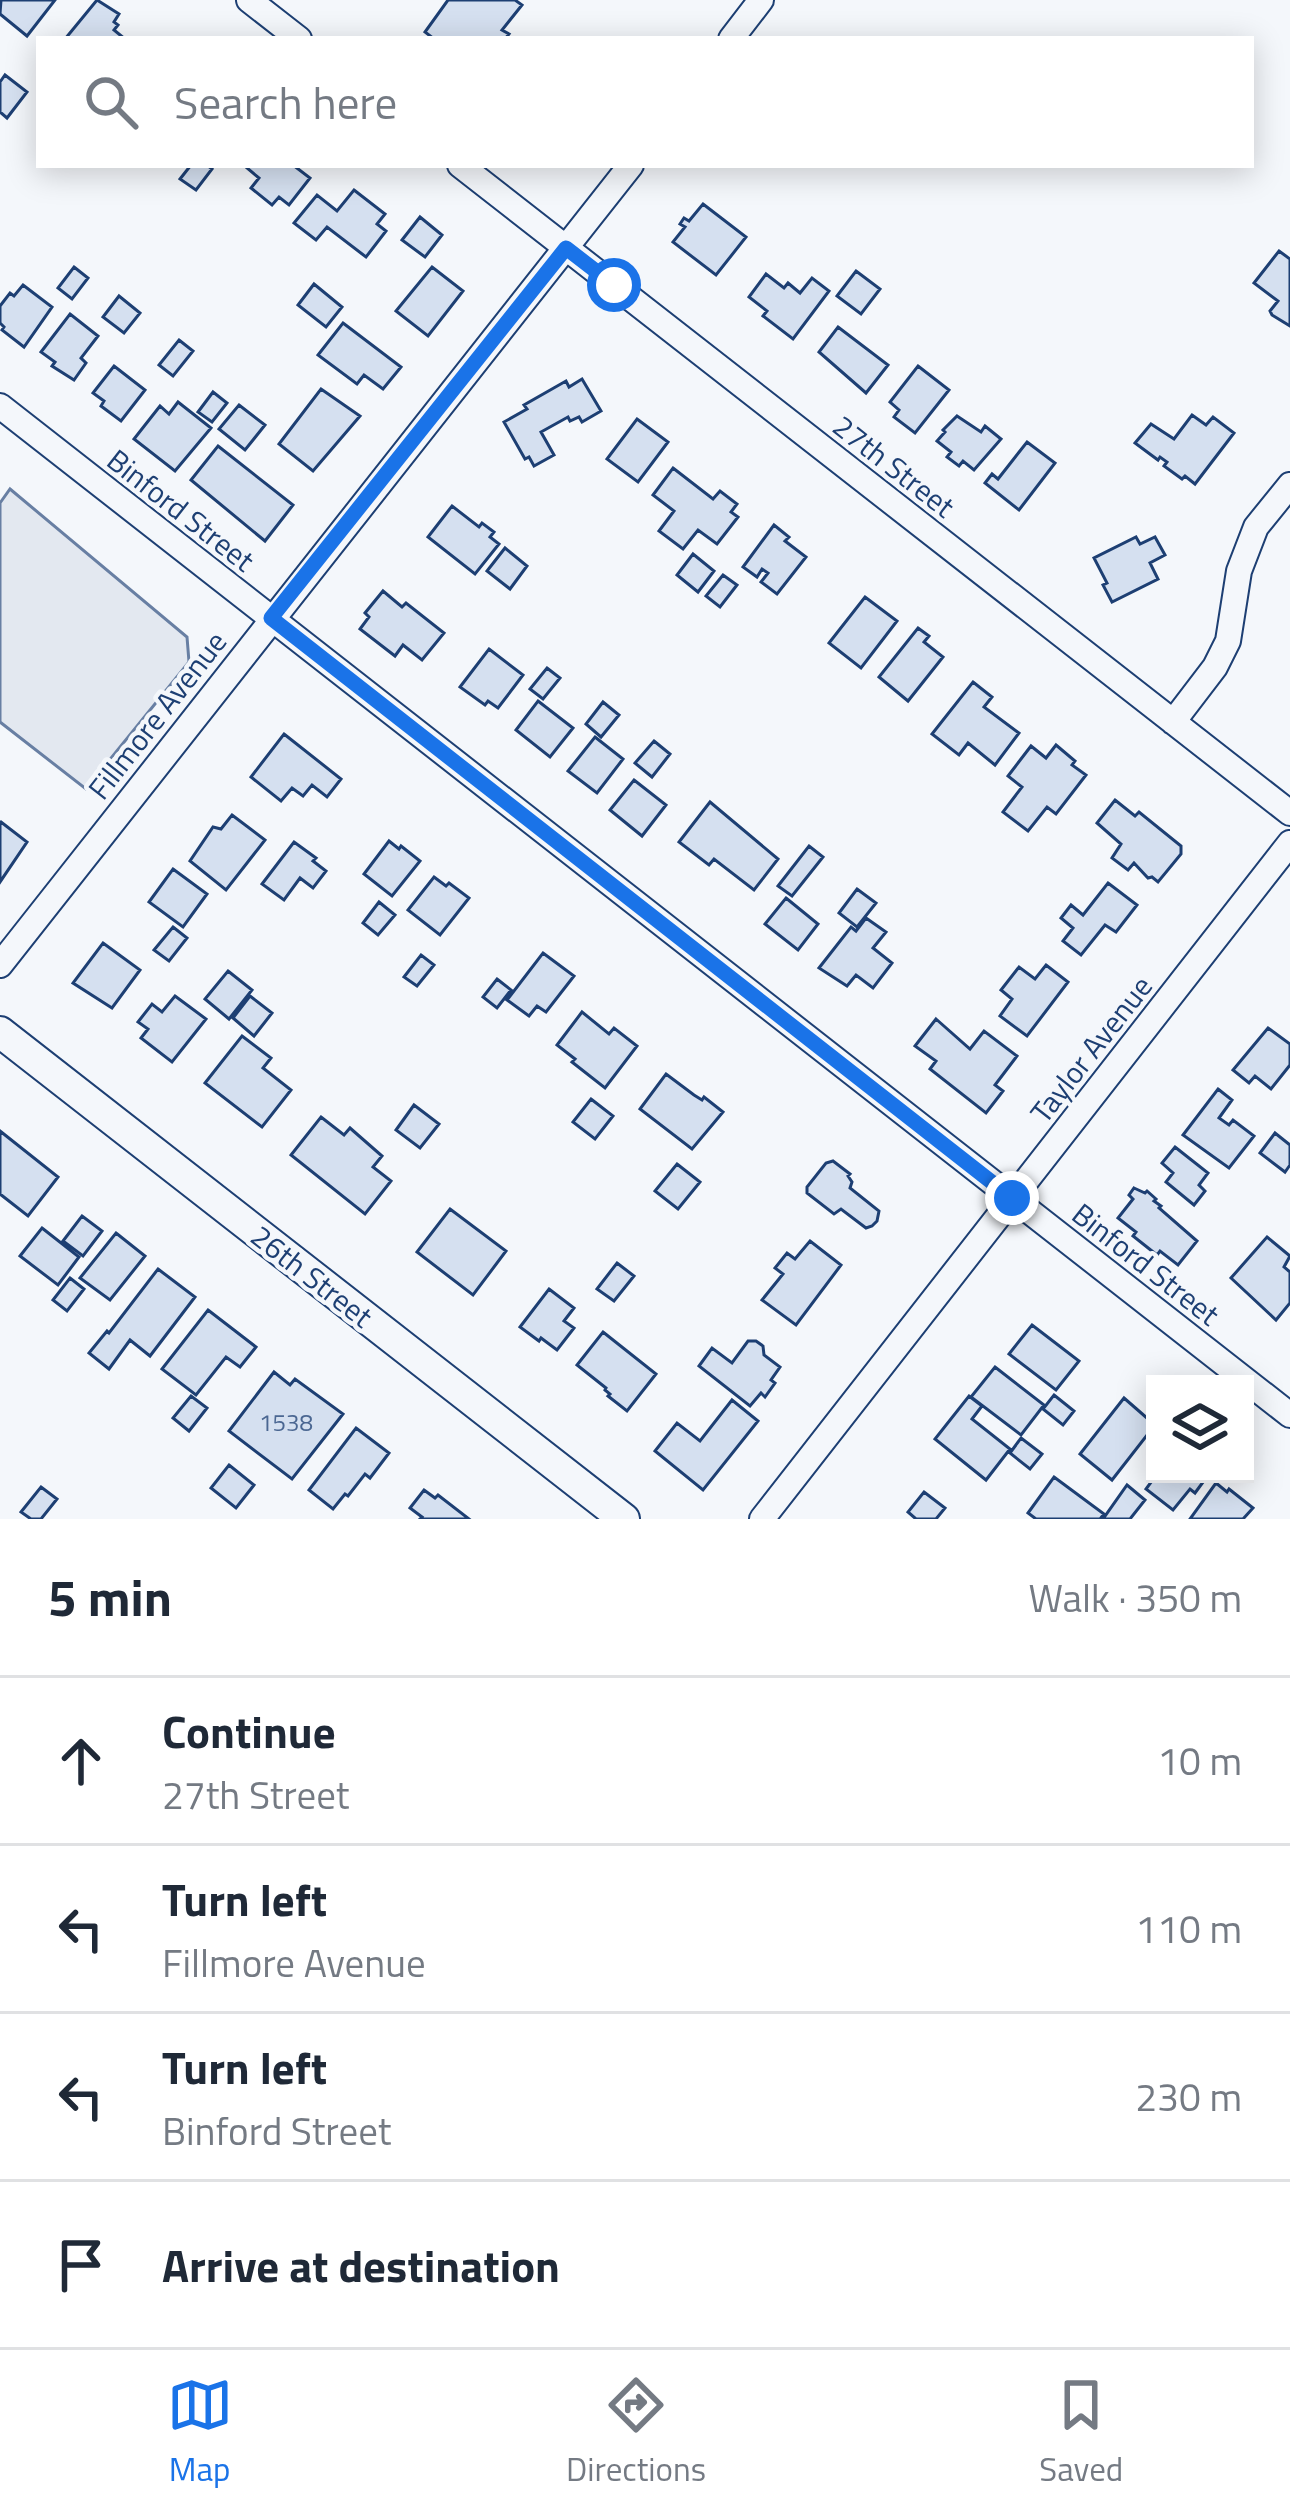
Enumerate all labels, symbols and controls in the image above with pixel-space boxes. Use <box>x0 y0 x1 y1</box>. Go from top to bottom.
search box <box>36 36 1254 168</box>
text: Search here <box>174 68 397 136</box>
icon: search <box>78 69 144 135</box>
route start <box>587 258 641 312</box>
street label: 27th Street <box>823 403 965 529</box>
street label: Binford Street <box>97 438 265 583</box>
street label: Fillmore Avenue <box>76 621 238 809</box>
street label: Taylor Avenue <box>1019 965 1163 1133</box>
route end <box>985 1171 1039 1225</box>
street label: Binford Street <box>1062 1192 1230 1337</box>
street label: 26th Street <box>241 1213 383 1339</box>
map controls <box>1146 1375 1254 1483</box>
button: layers <box>1146 1375 1254 1483</box>
house number: 1538 <box>259 1404 313 1440</box>
text: 5 min <box>48 1558 172 1636</box>
text: Walk · 350 m <box>1028 1568 1242 1627</box>
text: Continue <box>162 1697 336 1765</box>
icon: ahead <box>48 1728 114 1794</box>
text: 10 m <box>1157 1731 1242 1790</box>
text: 27th Street <box>162 1765 349 1824</box>
text: Turn left <box>162 1865 327 1933</box>
icon: left <box>48 1896 114 1962</box>
text: 110 m <box>1135 1899 1242 1958</box>
text: Fillmore Avenue <box>162 1933 426 1992</box>
text: Turn left <box>162 2033 327 2101</box>
icon: left <box>48 2064 114 2130</box>
text: 230 m <box>1135 2067 1242 2126</box>
text: Binford Street <box>162 2101 391 2160</box>
text: Arrive at destination <box>162 2231 560 2299</box>
icon: arrive <box>48 2232 114 2298</box>
tab: Map <box>167 2372 233 2494</box>
tab: Directions <box>566 2372 706 2494</box>
tab: Saved <box>1039 2372 1123 2494</box>

